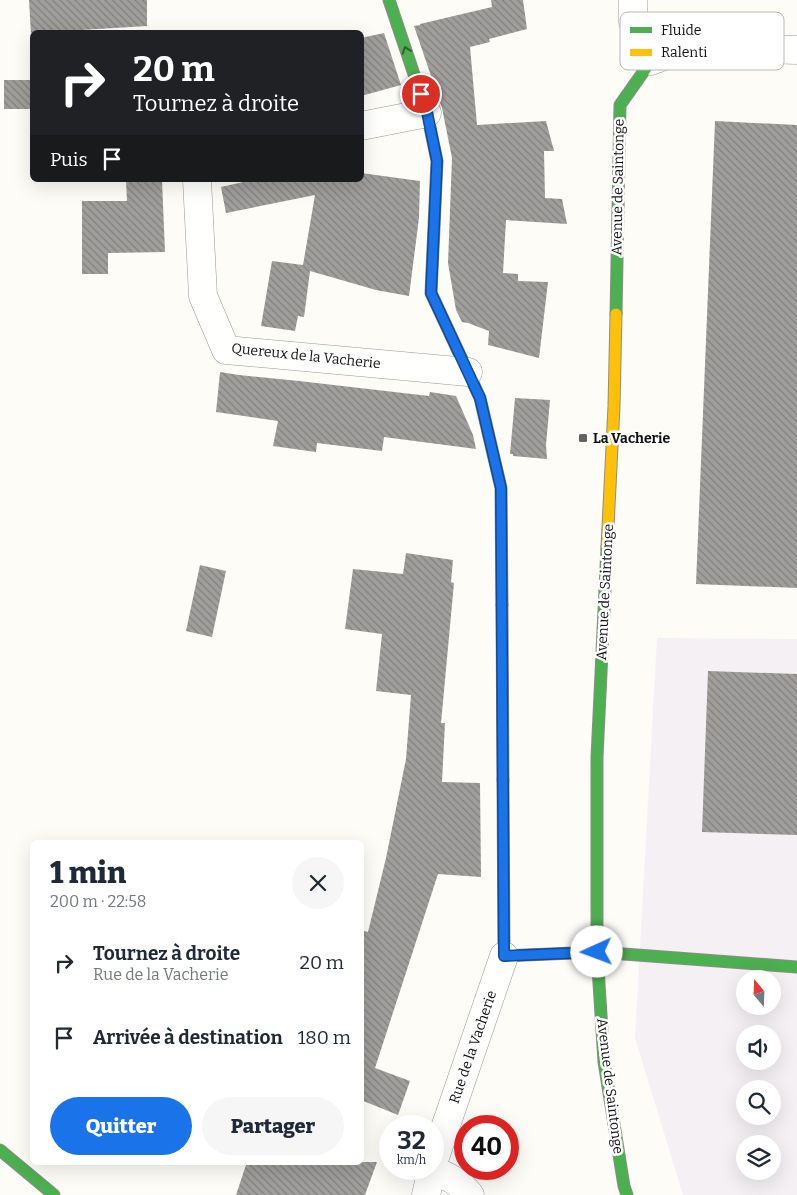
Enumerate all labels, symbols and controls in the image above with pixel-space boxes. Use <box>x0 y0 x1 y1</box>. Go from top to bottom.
legend <box>620 12 784 70</box>
text: Fluide <box>661 22 702 39</box>
text: Ralenti <box>661 44 707 61</box>
one-way arrow <box>402 46 412 55</box>
text: 20 m <box>133 48 215 90</box>
icon: right <box>50 50 115 115</box>
pin <box>400 73 442 115</box>
icon: arrive <box>407 80 435 108</box>
text: Tournez à droite <box>133 90 299 117</box>
street label: Avenue de Saintonge <box>608 119 628 255</box>
icon: arrive <box>98 145 126 173</box>
text: Puis <box>50 148 88 171</box>
street label: Quereux de la Vacherie <box>231 340 381 372</box>
place label: La Vacherie <box>593 430 671 447</box>
marker: La Vacherie <box>577 432 589 444</box>
street label: Avenue de Saintonge <box>593 523 617 661</box>
text: 1 min <box>50 855 126 891</box>
button: close <box>292 857 344 909</box>
text: 200 m · 22:58 <box>50 892 146 911</box>
position arrow <box>570 925 622 977</box>
text: Tournez à droite <box>93 942 240 965</box>
icon: right <box>50 949 78 977</box>
text: 20 m <box>300 951 344 974</box>
text: Rue de la Vacherie <box>93 965 228 984</box>
north arrow <box>736 970 781 1015</box>
map controls <box>736 970 781 1180</box>
street label: Rue de la Vacherie <box>446 988 500 1106</box>
street label: Avenue de Saintonge <box>593 1017 627 1155</box>
icon: arrive <box>50 1024 78 1052</box>
button: sound <box>736 1025 781 1070</box>
text: Arrivée à destination <box>93 1026 283 1049</box>
text: 180 m <box>298 1026 351 1049</box>
button: search <box>736 1080 781 1125</box>
button: Quitter <box>50 1097 192 1155</box>
button: Partager <box>202 1097 344 1155</box>
speed limit sign: 40 <box>454 1115 519 1180</box>
text: 32 <box>397 1126 426 1156</box>
button: layers <box>736 1135 781 1180</box>
text: km/h <box>397 1153 426 1167</box>

